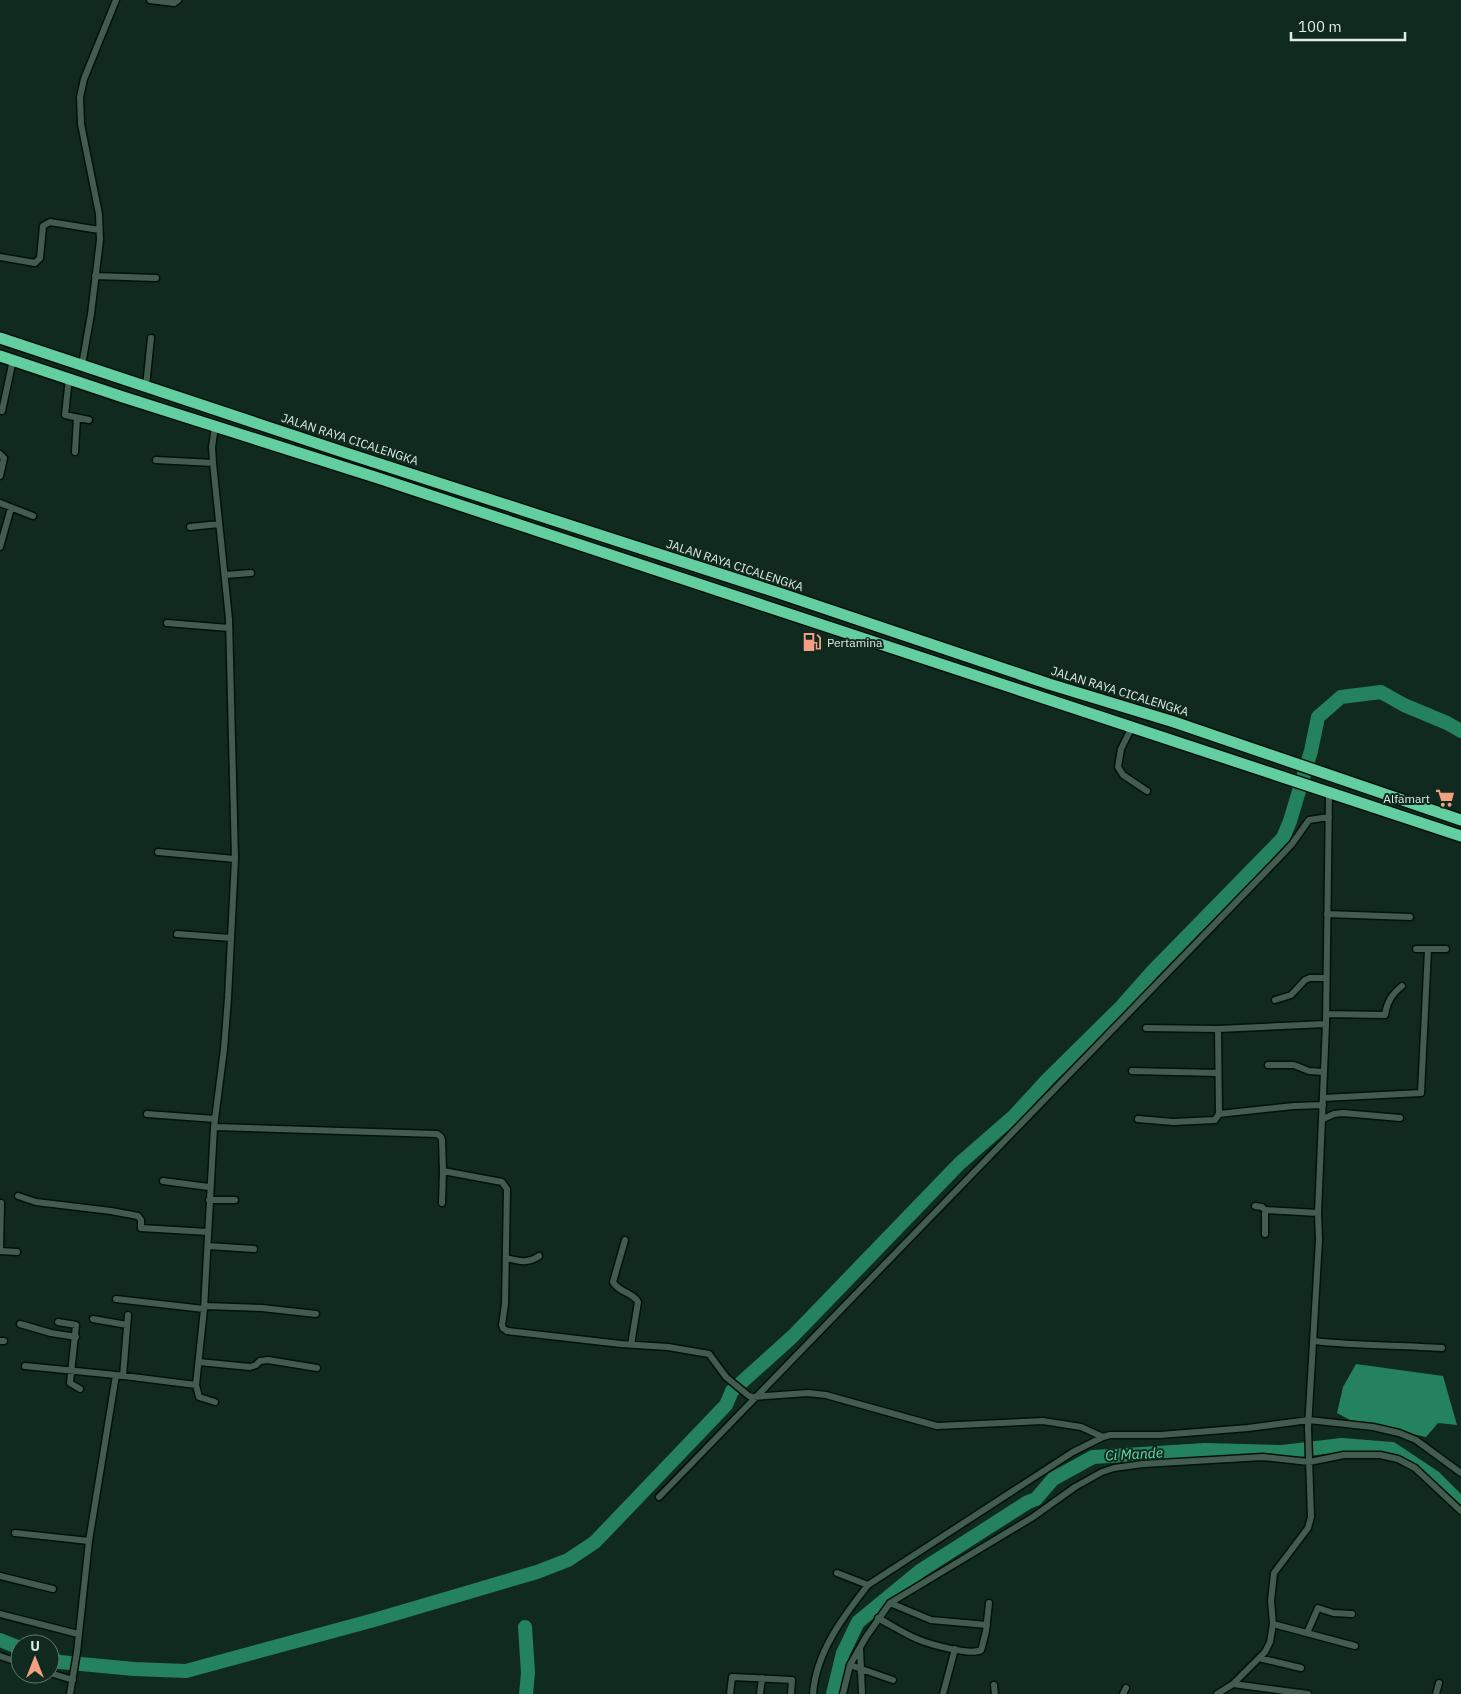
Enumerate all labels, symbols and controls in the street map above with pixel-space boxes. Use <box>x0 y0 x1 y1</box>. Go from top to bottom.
scale bar <box>1291 10 1405 42</box>
text: 100 m <box>1298 17 1342 36</box>
street label: JALAN RAYA CICALENGKA <box>280 410 421 468</box>
street label: JALAN RAYA CICALENGKA <box>665 536 806 594</box>
fuel station icon: Pertamina <box>801 631 823 653</box>
place label: Pertamina <box>827 635 883 650</box>
street label: JALAN RAYA CICALENGKA <box>1049 663 1191 719</box>
supermarket icon: Alfamart <box>1434 787 1456 809</box>
place label: Alfamart <box>1383 791 1430 806</box>
water label: Ci Mande <box>1105 1443 1163 1465</box>
north arrow <box>10 1634 60 1684</box>
text: U <box>30 1637 40 1655</box>

